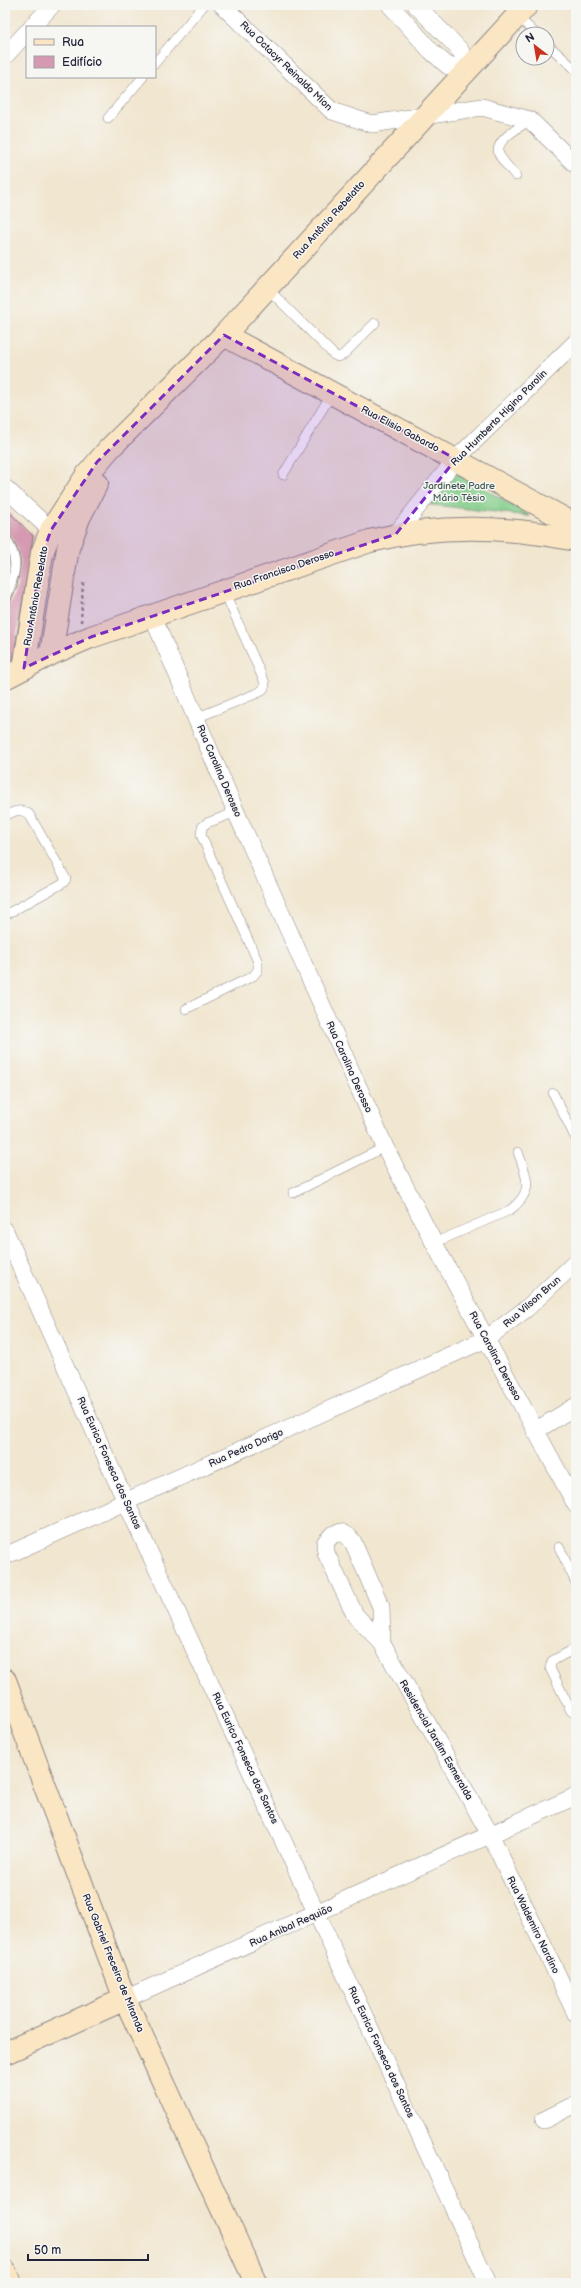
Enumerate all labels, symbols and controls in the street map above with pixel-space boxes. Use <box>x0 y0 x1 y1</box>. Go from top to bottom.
street label: Rua Octacyr Reinaldo Mion <box>237 19 335 113</box>
legend <box>26 26 156 78</box>
north arrow <box>515 26 555 66</box>
text: N <box>523 30 537 46</box>
text: Rua <box>62 35 84 50</box>
text: Edifício <box>62 55 102 70</box>
street label: Rua Antônio Rebelatto <box>291 178 368 262</box>
street label: Rua Humberto Higino Parolin <box>448 367 550 469</box>
street label: Rua Elisio Gabardo <box>359 403 442 455</box>
park label: Jardinete Padre Mário Tésio <box>423 480 495 504</box>
street label: Rua Antônio Rebelatto <box>21 545 51 647</box>
street label: Rua Francisco Derosso <box>232 547 336 593</box>
street label: Rua Carolina Derosso <box>194 723 244 819</box>
street label: Rua Carolina Derosso <box>323 1019 375 1115</box>
street label: Rua Vilson Brun <box>501 1274 563 1330</box>
street label: Rua Carolina Derosso <box>466 1309 524 1403</box>
street label: Rua Eurico Fonseca dos Santos <box>74 1395 144 1531</box>
street label: Rua Pedro Dorigo <box>207 1426 286 1470</box>
street label: Residencial Jardim Esmeralda <box>397 1678 476 1803</box>
street label: Rua Eurico Fonseca dos Santos <box>209 1690 281 1826</box>
street label: Rua Waldemiro Nardino <box>504 1874 562 1976</box>
street label: Rua Gabriel Freceiro de Miranda <box>80 1892 147 2035</box>
street label: Rua Anibal Requião <box>248 1902 335 1950</box>
street label: Rua Eurico Fonseca dos Santos <box>345 1984 417 2120</box>
scale bar <box>28 2236 148 2262</box>
text: 50 m <box>34 2243 61 2258</box>

